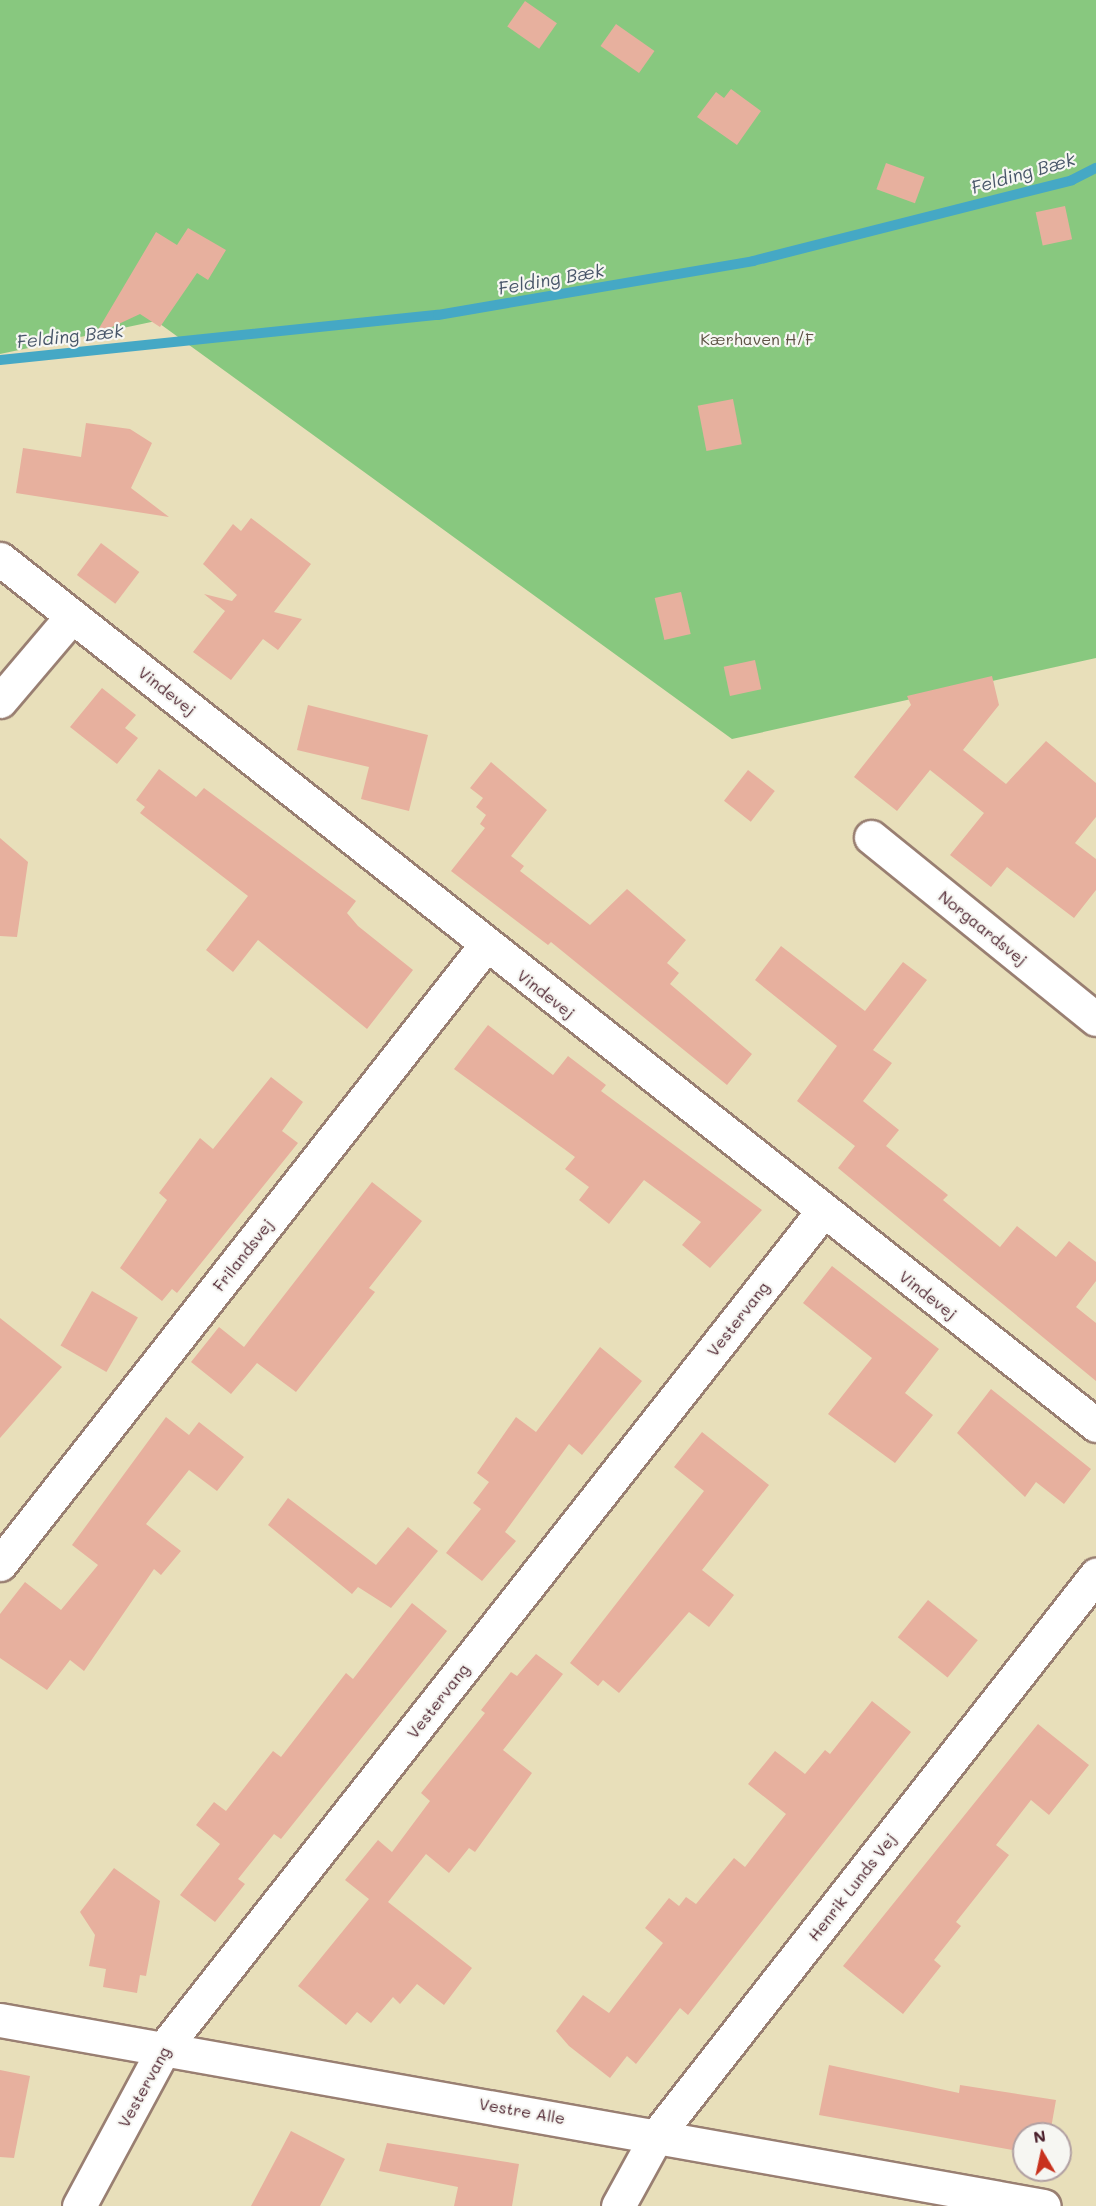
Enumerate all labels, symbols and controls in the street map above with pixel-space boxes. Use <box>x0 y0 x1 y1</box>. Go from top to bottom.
water label: Felding Bæk <box>968 148 1078 198</box>
water label: Felding Bæk <box>496 259 606 299</box>
water label: Felding Bæk <box>15 320 125 352</box>
park label: Kærhaven H/F <box>700 329 814 349</box>
street label: Vindevej <box>134 663 200 719</box>
street label: Norgaardsvej <box>935 886 1031 970</box>
street label: Vindevej <box>513 966 579 1022</box>
street label: Frilandsvej <box>209 1215 277 1295</box>
street label: Vindevej <box>895 1267 961 1323</box>
street label: Vestervang <box>703 1278 773 1360</box>
street label: Vestervang <box>403 1660 473 1742</box>
street label: Henrik Lunds Vej <box>804 1829 900 1945</box>
street label: Vestervang <box>114 2043 174 2131</box>
street label: Vestre Alle <box>477 2094 567 2128</box>
north arrow <box>1012 2122 1072 2182</box>
text: N <box>1032 2124 1047 2147</box>

